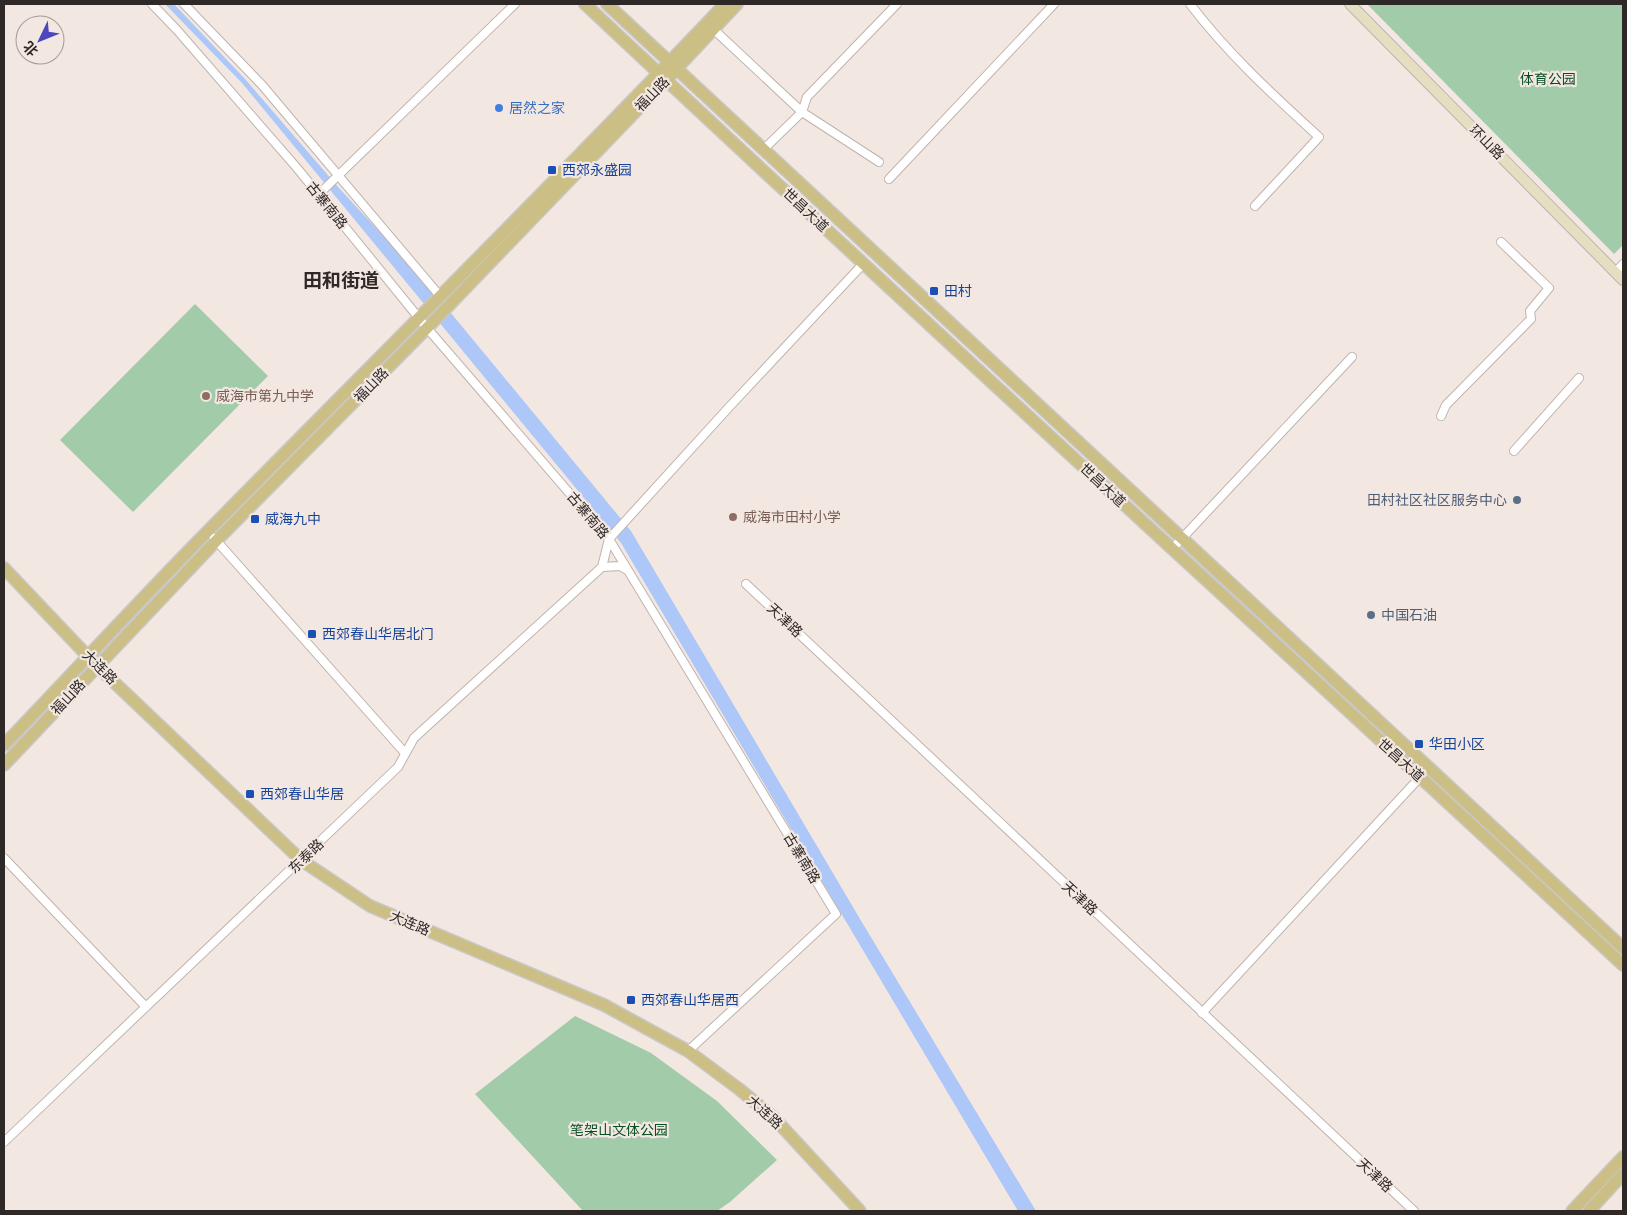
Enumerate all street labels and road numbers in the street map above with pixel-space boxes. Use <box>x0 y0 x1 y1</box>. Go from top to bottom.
street label: 福山路 <box>632 73 672 115</box>
street label: 环山路 <box>1466 121 1508 163</box>
street label: 古寨南路 <box>303 178 351 232</box>
street label: 世昌大道 <box>780 185 832 235</box>
street label: 福山路 <box>351 364 391 406</box>
street label: 世昌大道 <box>1077 460 1129 510</box>
street label: 古寨南路 <box>564 488 612 542</box>
street label: 天津路 <box>764 600 806 640</box>
street label: 大连路 <box>79 646 121 688</box>
street label: 福山路 <box>48 676 88 718</box>
street label: 世昌大道 <box>1375 735 1427 785</box>
street label: 古寨南路 <box>781 830 823 886</box>
street label: 东泰路 <box>285 836 327 876</box>
street label: 天津路 <box>1059 878 1101 918</box>
street label: 大连路 <box>388 907 432 939</box>
street label: 大连路 <box>744 1092 786 1132</box>
street label: 天津路 <box>1354 1155 1396 1195</box>

